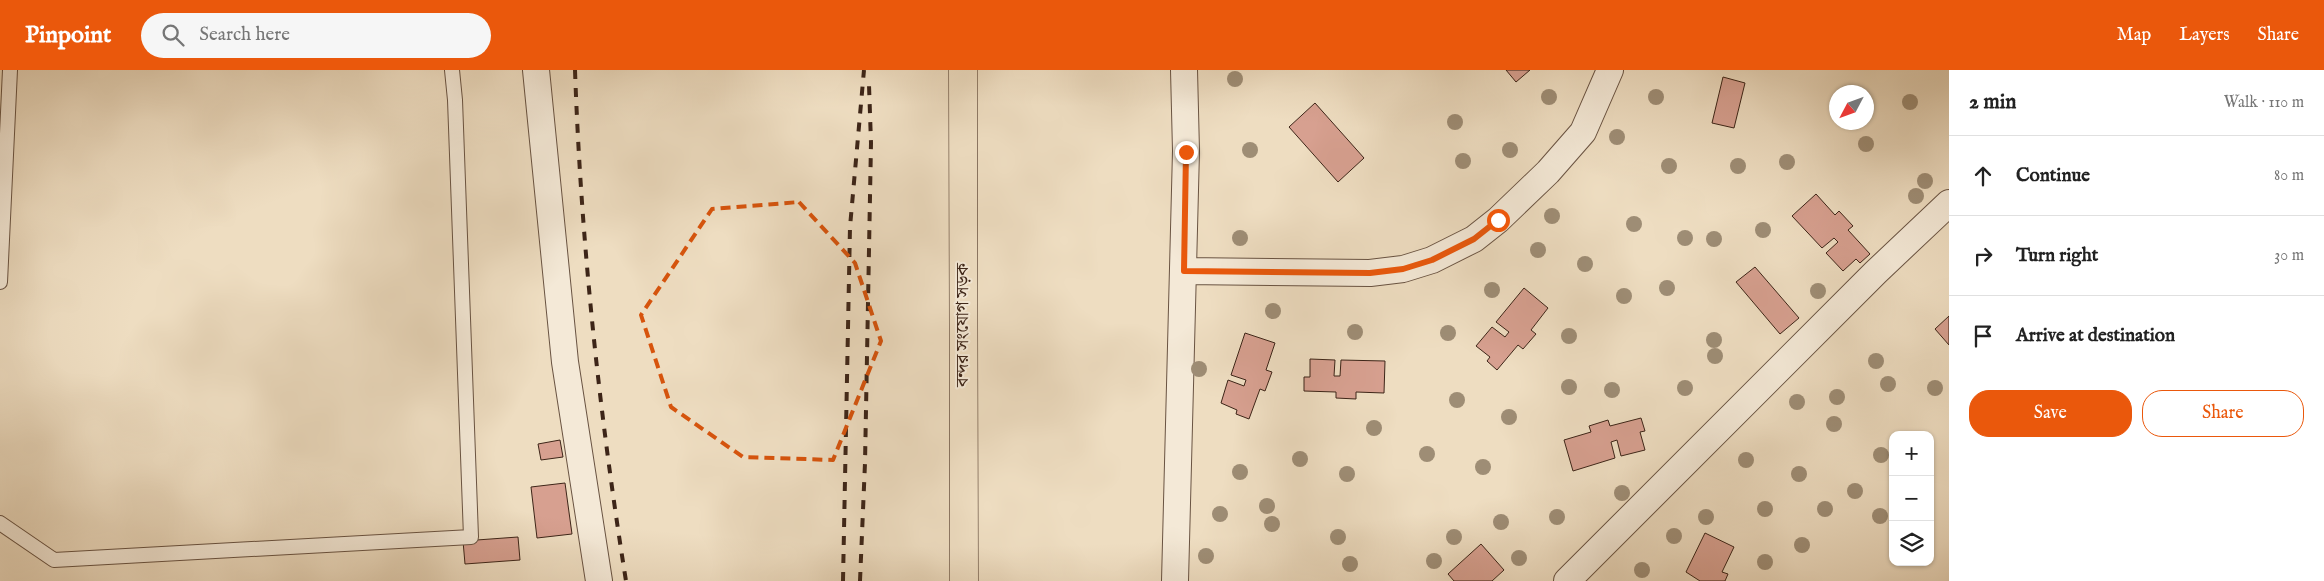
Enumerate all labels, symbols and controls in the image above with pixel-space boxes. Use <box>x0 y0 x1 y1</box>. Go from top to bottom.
search box <box>141 13 491 58</box>
text: Pinpoint <box>25 20 111 51</box>
icon: search <box>159 21 187 49</box>
text: Search here <box>199 23 290 47</box>
text: Map <box>2117 24 2151 47</box>
text: Layers <box>2179 24 2230 47</box>
text: Share <box>2258 24 2299 47</box>
north arrow <box>1829 85 1874 130</box>
text: 2 min <box>1969 89 2016 116</box>
text: Walk · 110 m <box>2224 93 2304 113</box>
route end <box>1175 141 1198 164</box>
icon: ahead <box>1969 162 1997 190</box>
text: Continue <box>2016 164 2090 188</box>
text: 80 m <box>2274 166 2304 186</box>
route start <box>1487 209 1510 232</box>
icon: right <box>1969 242 1997 270</box>
text: Turn right <box>2016 244 2098 268</box>
text: 30 m <box>2274 246 2304 266</box>
street label: বন্দর সংযোগ সড়ক <box>952 262 975 388</box>
icon: arrive <box>1969 322 1997 350</box>
text: Arrive at destination <box>2016 324 2175 348</box>
button: Save <box>1969 390 2132 437</box>
button: Share <box>2142 390 2304 437</box>
map controls <box>1889 431 1934 566</box>
button: + <box>1889 431 1934 476</box>
button: − <box>1889 476 1934 521</box>
button: layers <box>1889 521 1934 566</box>

